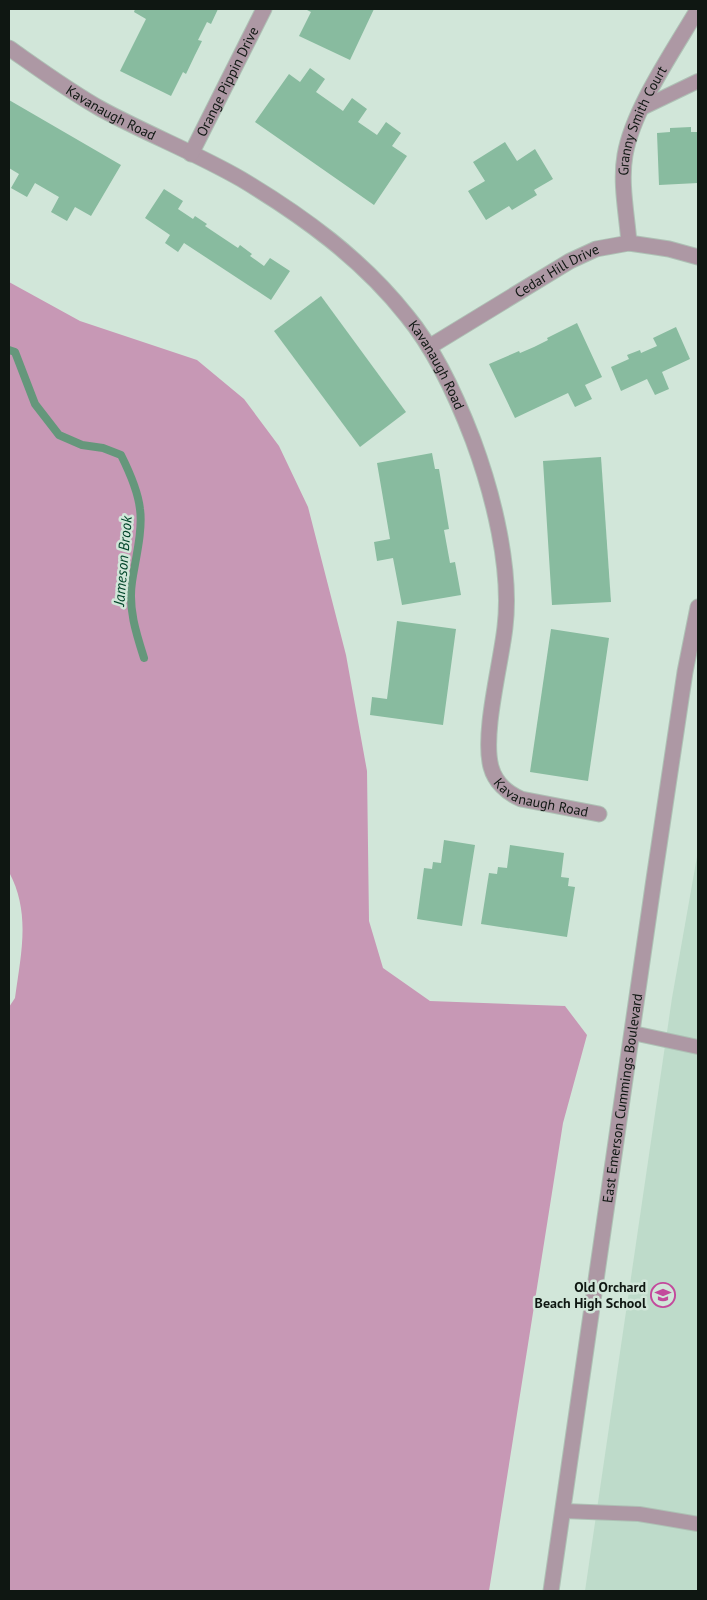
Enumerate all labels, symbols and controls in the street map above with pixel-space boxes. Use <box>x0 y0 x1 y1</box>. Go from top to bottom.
street label: Orange Pippin Drive <box>192 24 263 140</box>
street label: Granny Smith Court <box>614 62 671 176</box>
street label: Kavanaugh Road <box>63 81 159 144</box>
street label: Cedar Hill Drive <box>511 240 602 302</box>
street label: Kavanaugh Road <box>405 317 469 412</box>
water label: Jameson Brook <box>109 514 136 608</box>
street label: Kavanaugh Road <box>490 774 590 821</box>
street label: East Emerson Cummings Boulevard <box>598 992 646 1204</box>
place label: Old Orchard Beach High School <box>535 1278 647 1312</box>
school or university icon: Old Orchard Beach High School <box>650 1282 676 1308</box>

